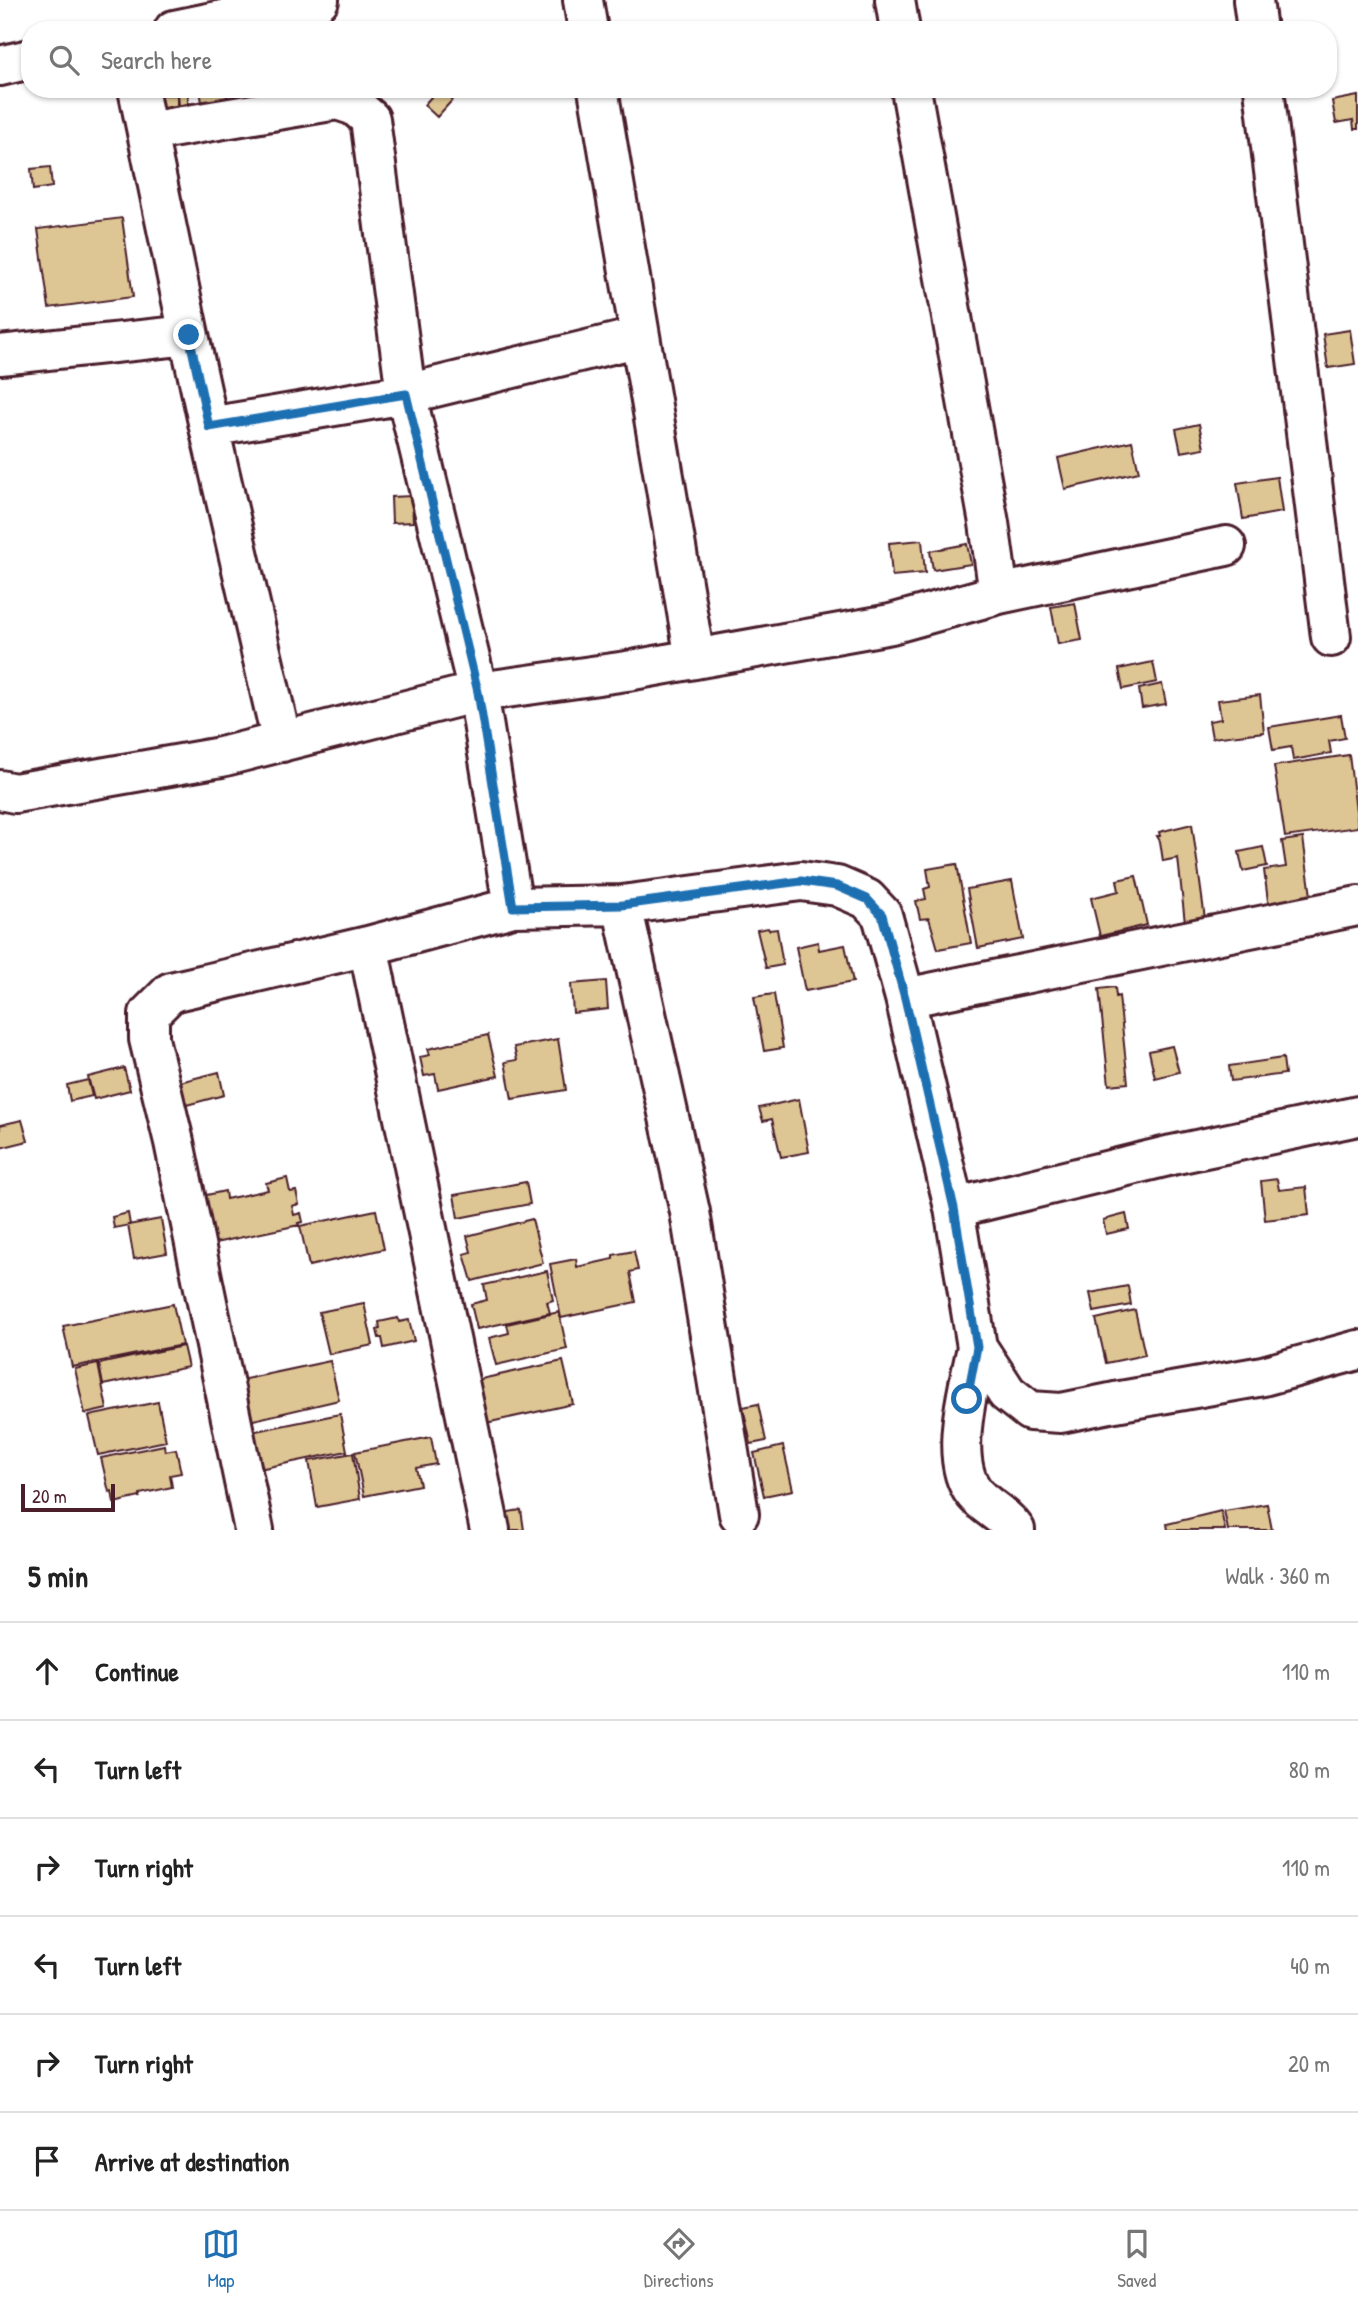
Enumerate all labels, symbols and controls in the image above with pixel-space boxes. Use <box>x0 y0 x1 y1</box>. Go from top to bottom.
search box <box>21 21 1337 98</box>
icon: search <box>45 41 83 79</box>
text: Search here <box>101 42 212 77</box>
route end <box>173 319 204 350</box>
route start <box>951 1383 982 1414</box>
scale bar <box>21 1481 116 1513</box>
text: 20 m <box>32 1483 67 1509</box>
text: 5 min <box>28 1556 88 1596</box>
text: Walk · 360 m <box>1225 1560 1330 1591</box>
icon: ahead <box>28 1652 66 1690</box>
text: Continue <box>95 1654 179 1689</box>
text: 110 m <box>1282 1656 1330 1687</box>
icon: left <box>28 1750 66 1788</box>
text: Turn left <box>95 1752 181 1787</box>
text: 80 m <box>1289 1754 1330 1785</box>
icon: right <box>28 1848 66 1886</box>
text: Turn right <box>95 1850 193 1885</box>
text: 110 m <box>1282 1852 1330 1883</box>
icon: left <box>28 1946 66 1984</box>
text: Turn left <box>95 1948 181 1983</box>
text: 40 m <box>1290 1950 1330 1981</box>
icon: right <box>28 2044 66 2082</box>
text: Turn right <box>95 2046 193 2081</box>
text: 20 m <box>1288 2048 1330 2079</box>
icon: arrive <box>28 2142 66 2180</box>
text: Arrive at destination <box>95 2144 290 2179</box>
tab: Map <box>202 2225 240 2293</box>
tab: Directions <box>644 2225 714 2293</box>
tab: Saved <box>1117 2225 1156 2293</box>

